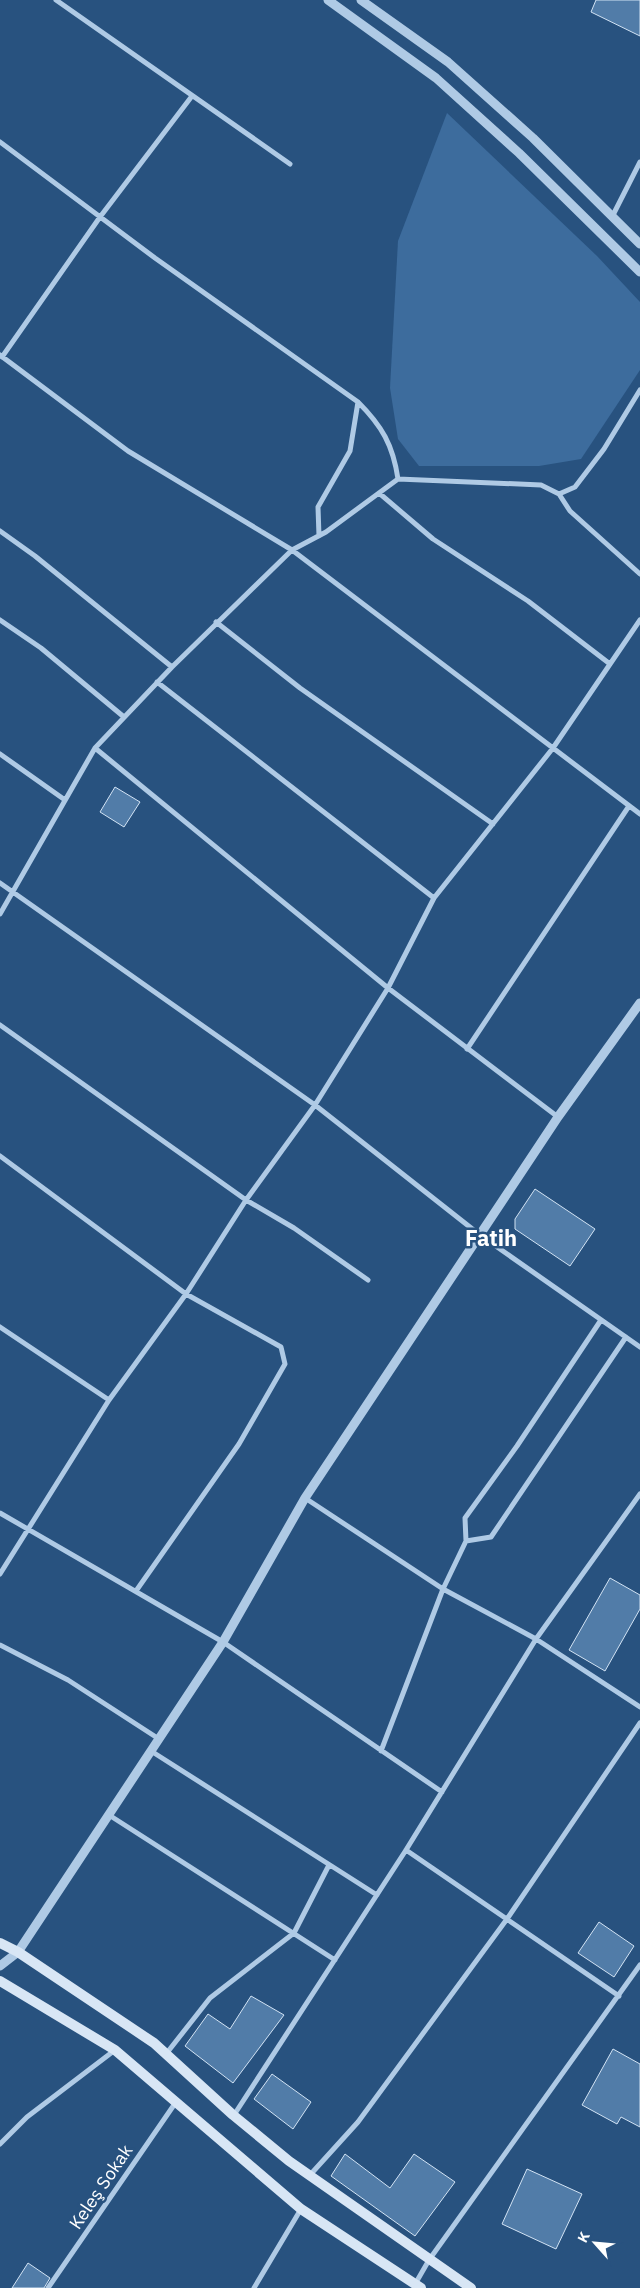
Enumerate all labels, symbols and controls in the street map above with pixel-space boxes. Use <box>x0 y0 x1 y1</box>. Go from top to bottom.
district label: Fatih <box>465 1223 517 1252</box>
street label: Keleş Sokak <box>64 2139 138 2234</box>
north arrow <box>570 2218 620 2268</box>
text: K <box>573 2228 594 2246</box>

